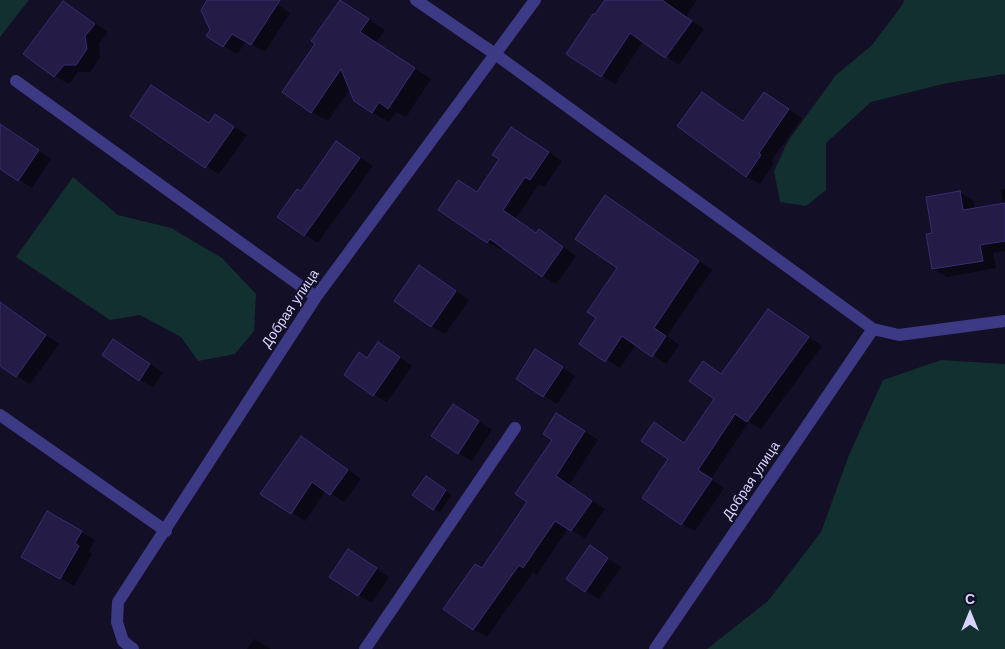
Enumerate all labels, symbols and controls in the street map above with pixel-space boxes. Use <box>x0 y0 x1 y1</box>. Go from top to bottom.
street label: Добрая улица <box>259 267 323 351</box>
street label: Добрая улица <box>720 439 784 523</box>
north arrow <box>945 589 995 639</box>
text: С <box>965 590 975 608</box>

